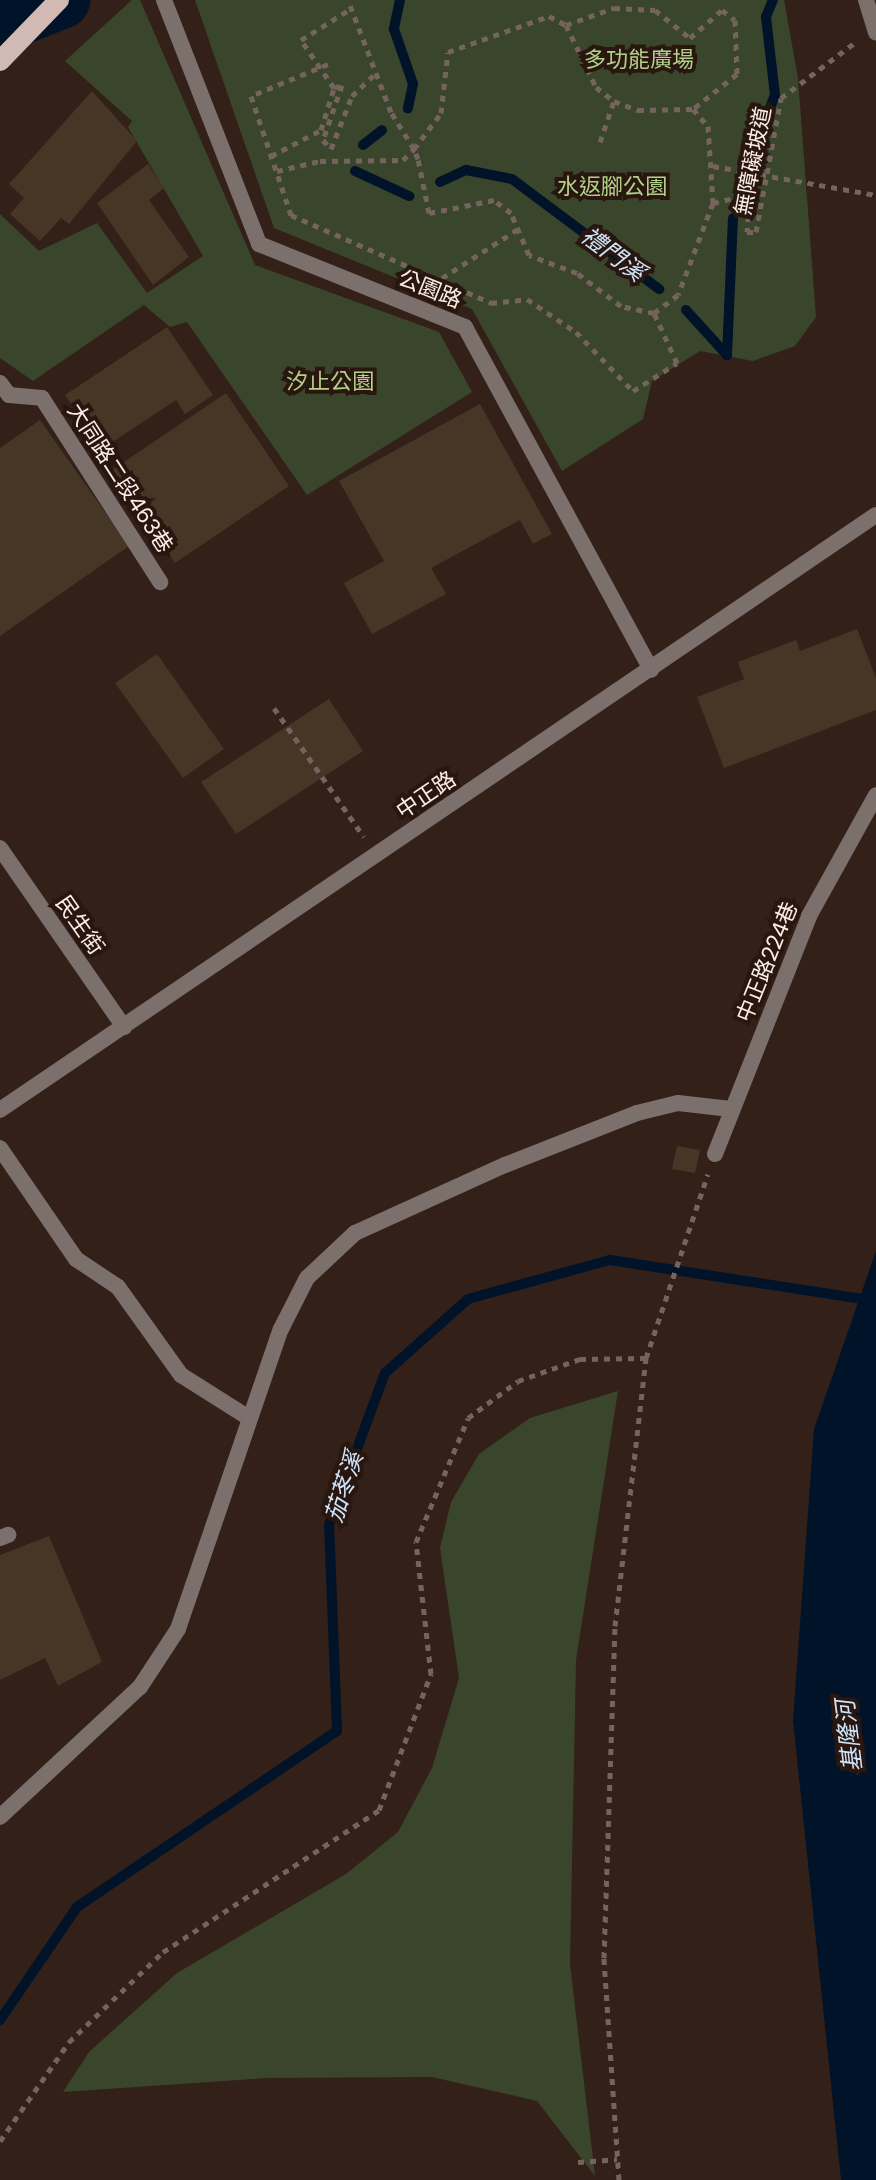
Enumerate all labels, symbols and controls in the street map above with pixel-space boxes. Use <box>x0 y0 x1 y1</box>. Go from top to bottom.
park label: 多功能廣場 <box>584 47 694 73</box>
street label: 無障礙坡道 <box>730 104 776 218</box>
park label: 水返腳公園 <box>557 174 667 200</box>
water label: 禮門溪 <box>576 221 650 287</box>
street label: 公園路 <box>394 264 466 314</box>
park label: 汐止公園 <box>286 369 374 395</box>
street label: 大同路二段463巷 <box>62 398 178 558</box>
street label: 中正路 <box>391 766 461 824</box>
street label: 民生街 <box>50 890 110 960</box>
street label: 中正路224巷 <box>731 898 803 1026</box>
water label: 茄苳溪 <box>319 1448 369 1526</box>
water label: 基隆河 <box>830 1699 868 1773</box>

